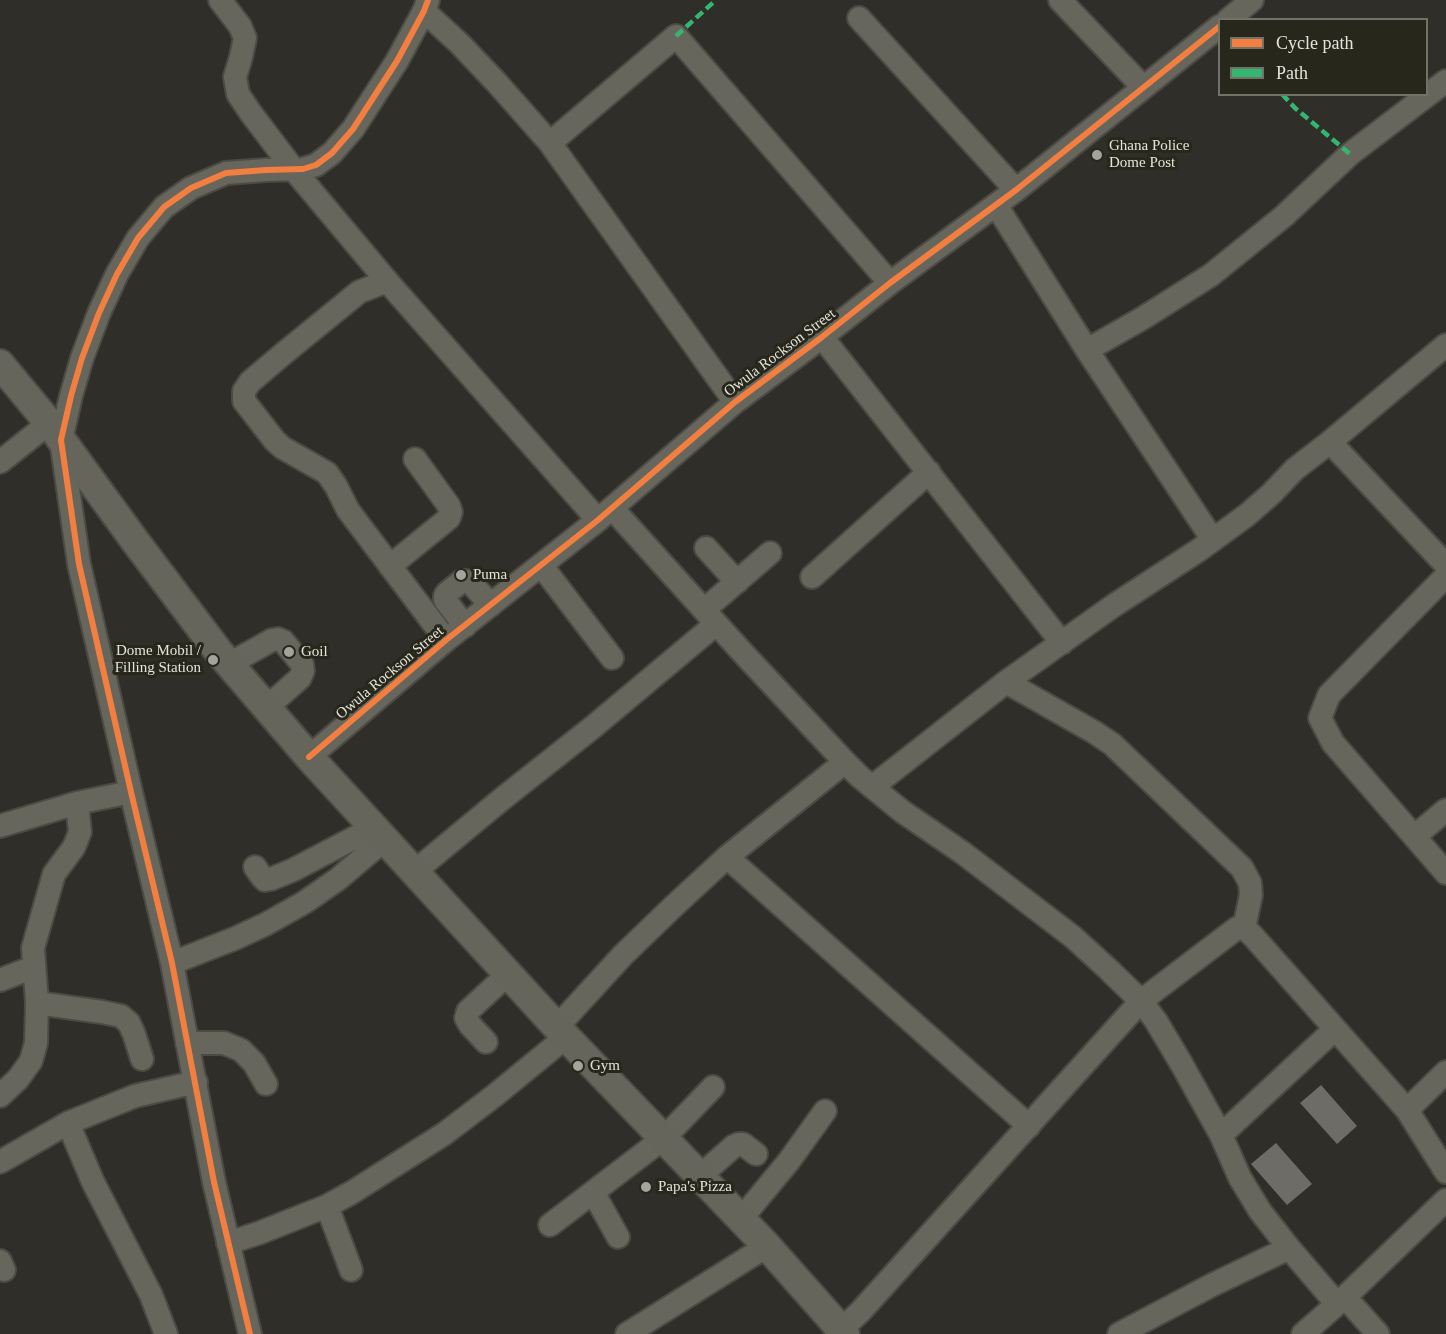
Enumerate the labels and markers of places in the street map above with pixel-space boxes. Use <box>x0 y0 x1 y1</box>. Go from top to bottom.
place label: Ghana Police Dome Post <box>1109 137 1189 172</box>
marker: Ghana Police Dome Post <box>1090 148 1104 162</box>
place label: Puma <box>473 566 507 584</box>
marker: Puma <box>454 568 468 582</box>
place label: Dome Mobil / Filling Station <box>115 642 201 677</box>
place label: Goil <box>301 643 328 661</box>
marker: Goil <box>282 645 296 659</box>
marker: Dome Mobil / Filling Station <box>206 653 220 667</box>
place label: Gym <box>590 1057 620 1075</box>
marker: Gym <box>571 1059 585 1073</box>
place label: Papa's Pizza <box>658 1178 732 1196</box>
marker: Papa's Pizza <box>639 1180 653 1194</box>

